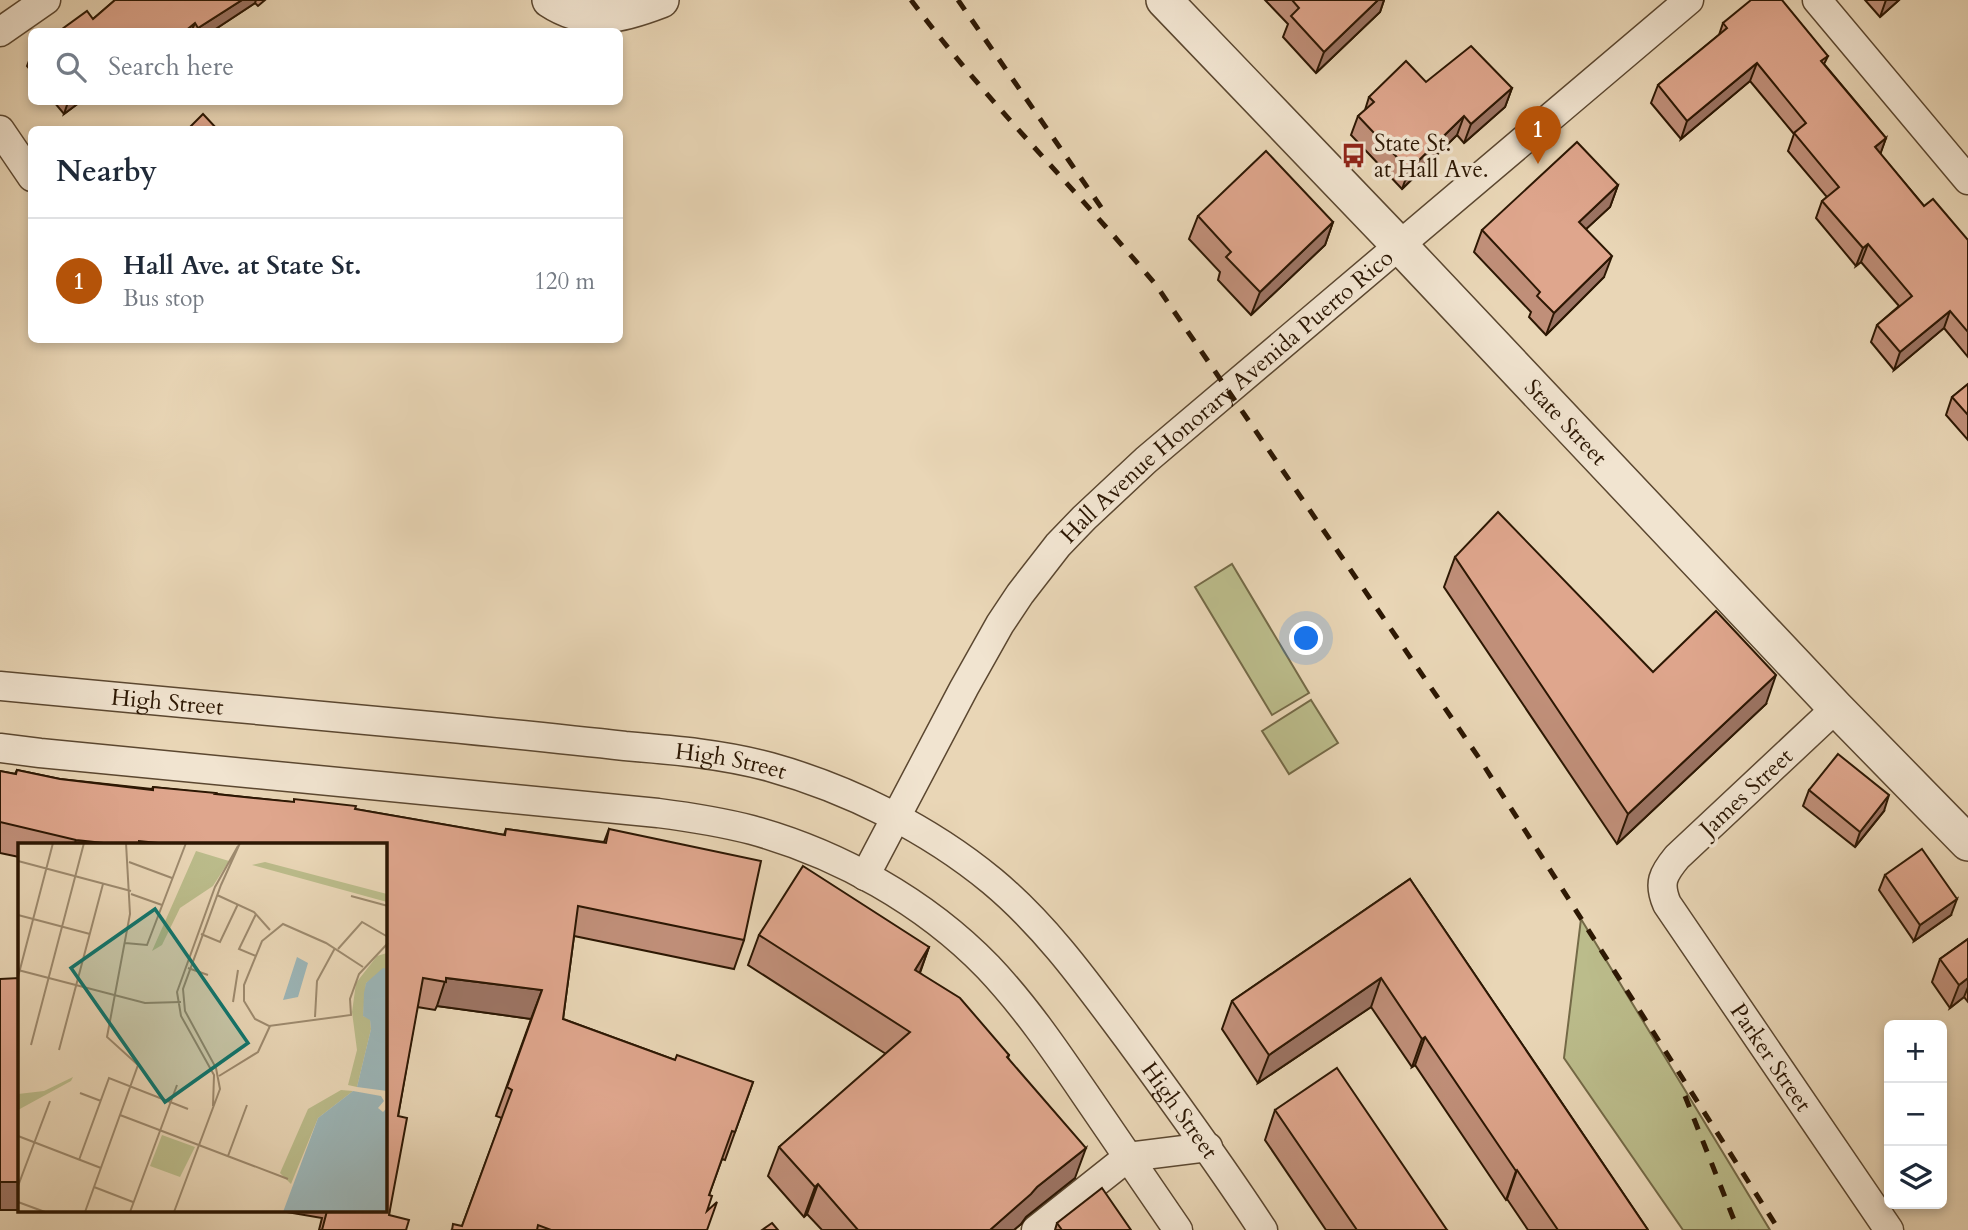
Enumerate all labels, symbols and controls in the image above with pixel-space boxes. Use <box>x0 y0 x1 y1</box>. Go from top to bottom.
search box <box>28 28 623 105</box>
icon: search <box>52 48 90 86</box>
text: Search here <box>108 49 234 84</box>
pin: 1 <box>1515 106 1561 164</box>
place label: State St. at Hall Ave. <box>1374 128 1489 185</box>
bus stop icon: State St. at Hall Ave. <box>1340 142 1368 170</box>
text: Nearby <box>56 151 157 192</box>
street label: Hall Avenue Honorary Avenida Puerto Rico <box>1053 242 1400 550</box>
text: Hall Ave. at State St. <box>123 248 362 283</box>
text: 1 <box>73 266 85 297</box>
text: 120 m <box>534 266 595 297</box>
text: Bus stop <box>123 283 205 314</box>
street label: State Street <box>1517 372 1614 472</box>
your location <box>1289 621 1323 655</box>
street label: High Street <box>110 681 225 723</box>
street label: High Street <box>674 736 790 787</box>
street label: James Street <box>1691 741 1800 846</box>
inset map <box>18 843 387 1212</box>
street label: Parker Street <box>1723 997 1819 1118</box>
map controls <box>1884 1020 1947 1209</box>
button: + <box>1884 1020 1947 1083</box>
street label: High Street <box>1134 1056 1225 1165</box>
button: − <box>1884 1083 1947 1146</box>
button: layers <box>1884 1146 1947 1209</box>

